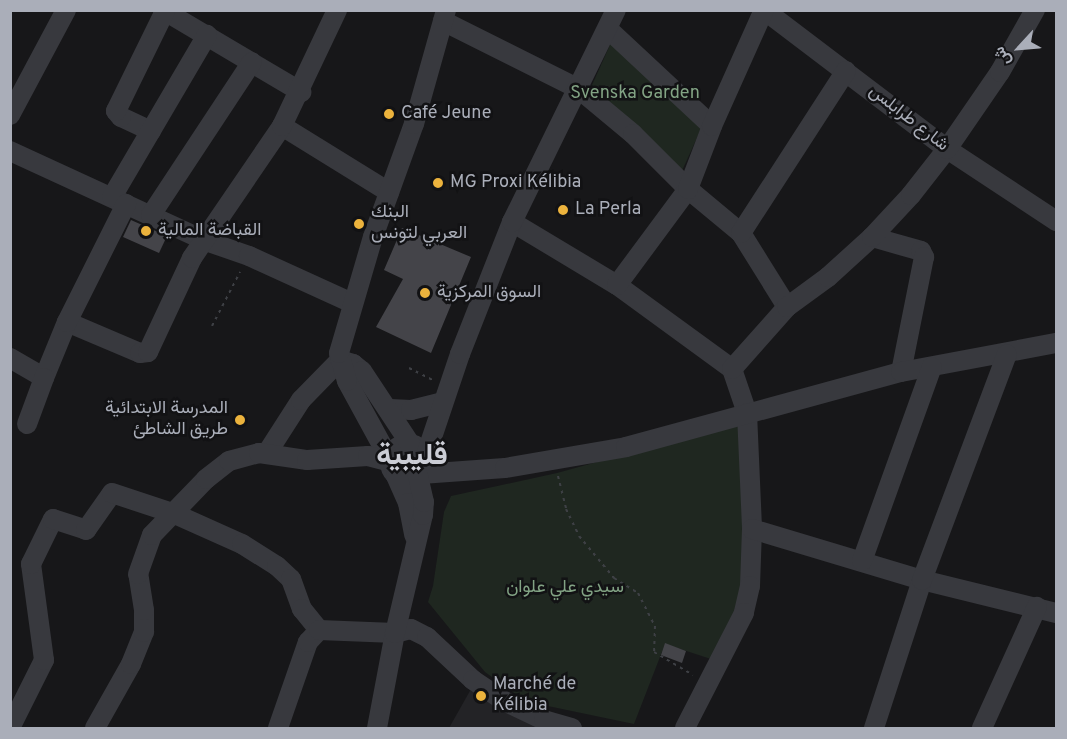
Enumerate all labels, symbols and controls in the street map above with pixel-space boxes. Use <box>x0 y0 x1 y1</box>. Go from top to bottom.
north arrow <box>989 18 1049 78</box>
text: ش <box>990 43 1016 69</box>
street label: شارع طرابلس <box>864 81 952 157</box>
park label: Svenska Garden <box>570 83 700 105</box>
place label: Café Jeune <box>401 103 491 125</box>
marker: Café Jeune <box>382 107 396 121</box>
place label: MG Proxi Kélibia <box>450 172 581 194</box>
marker: MG Proxi Kélibia <box>431 176 445 190</box>
place label: La Perla <box>575 199 641 221</box>
place label: البنك العربي لتونس <box>371 203 467 246</box>
marker: La Perla <box>556 203 570 217</box>
marker: البنك العربي لتونس <box>352 217 366 231</box>
place label: القباضة المالية <box>158 220 261 242</box>
marker: القباضة المالية <box>139 224 153 238</box>
place label: السوق المركزية <box>437 282 541 304</box>
marker: السوق المركزية <box>418 286 432 300</box>
place label: المدرسة الابتدائية طريق الشاطئ <box>105 399 228 442</box>
marker: المدرسة الابتدائية طريق الشاطئ <box>233 413 247 427</box>
district label: قليبية <box>376 439 448 475</box>
park label: سيدي علي علوان <box>506 577 624 599</box>
place label: Marché de Kélibia <box>493 675 576 718</box>
marker: Marché de Kélibia <box>474 689 488 703</box>

